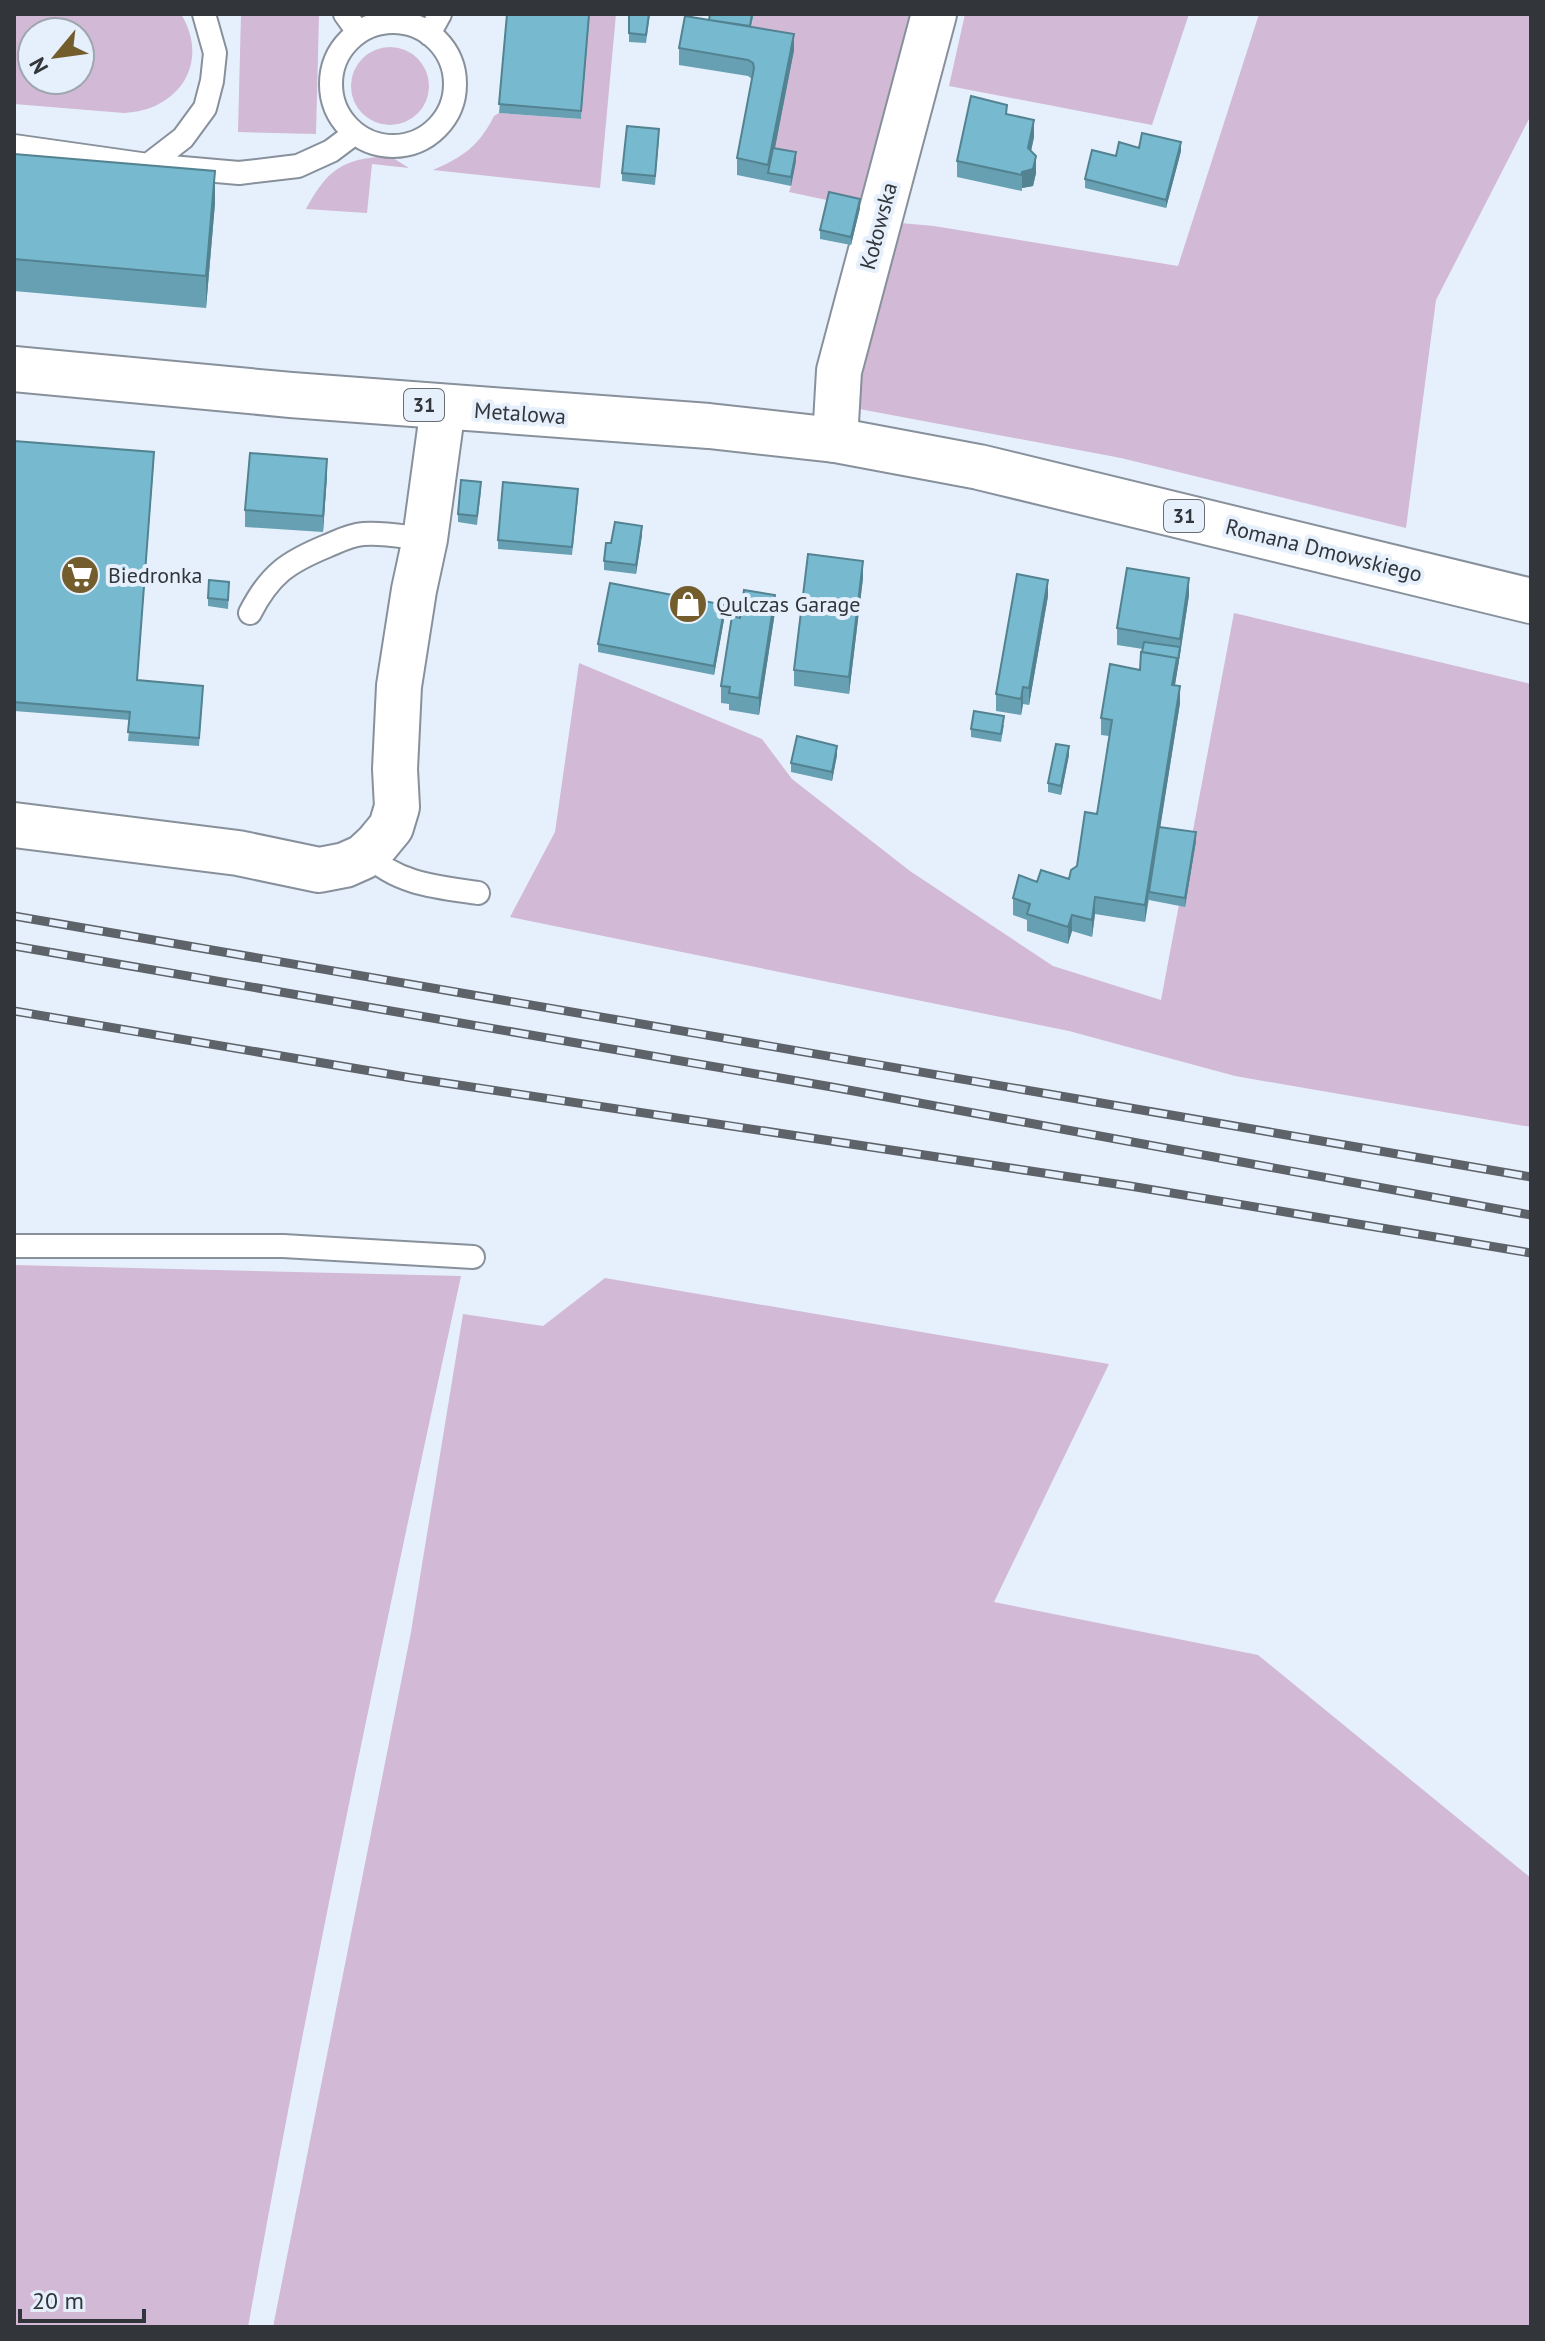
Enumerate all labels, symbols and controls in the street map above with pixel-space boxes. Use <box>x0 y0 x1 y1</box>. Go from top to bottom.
north arrow <box>16 16 96 96</box>
text: N <box>23 53 54 79</box>
street label: Kołowska <box>853 179 903 273</box>
road number: 31 <box>404 389 444 421</box>
street label: Metalowa <box>473 396 567 430</box>
road number: 31 <box>1164 500 1204 532</box>
street label: Romana Dmowskiego <box>1223 512 1425 588</box>
supermarket icon: Biedronka <box>59 554 101 596</box>
place label: Biedronka <box>108 561 203 589</box>
shop icon: Qulczas Garage <box>667 583 709 625</box>
place label: Qulczas Garage <box>716 590 861 618</box>
scale bar <box>20 2273 144 2323</box>
text: 20 m <box>32 2285 84 2316</box>

